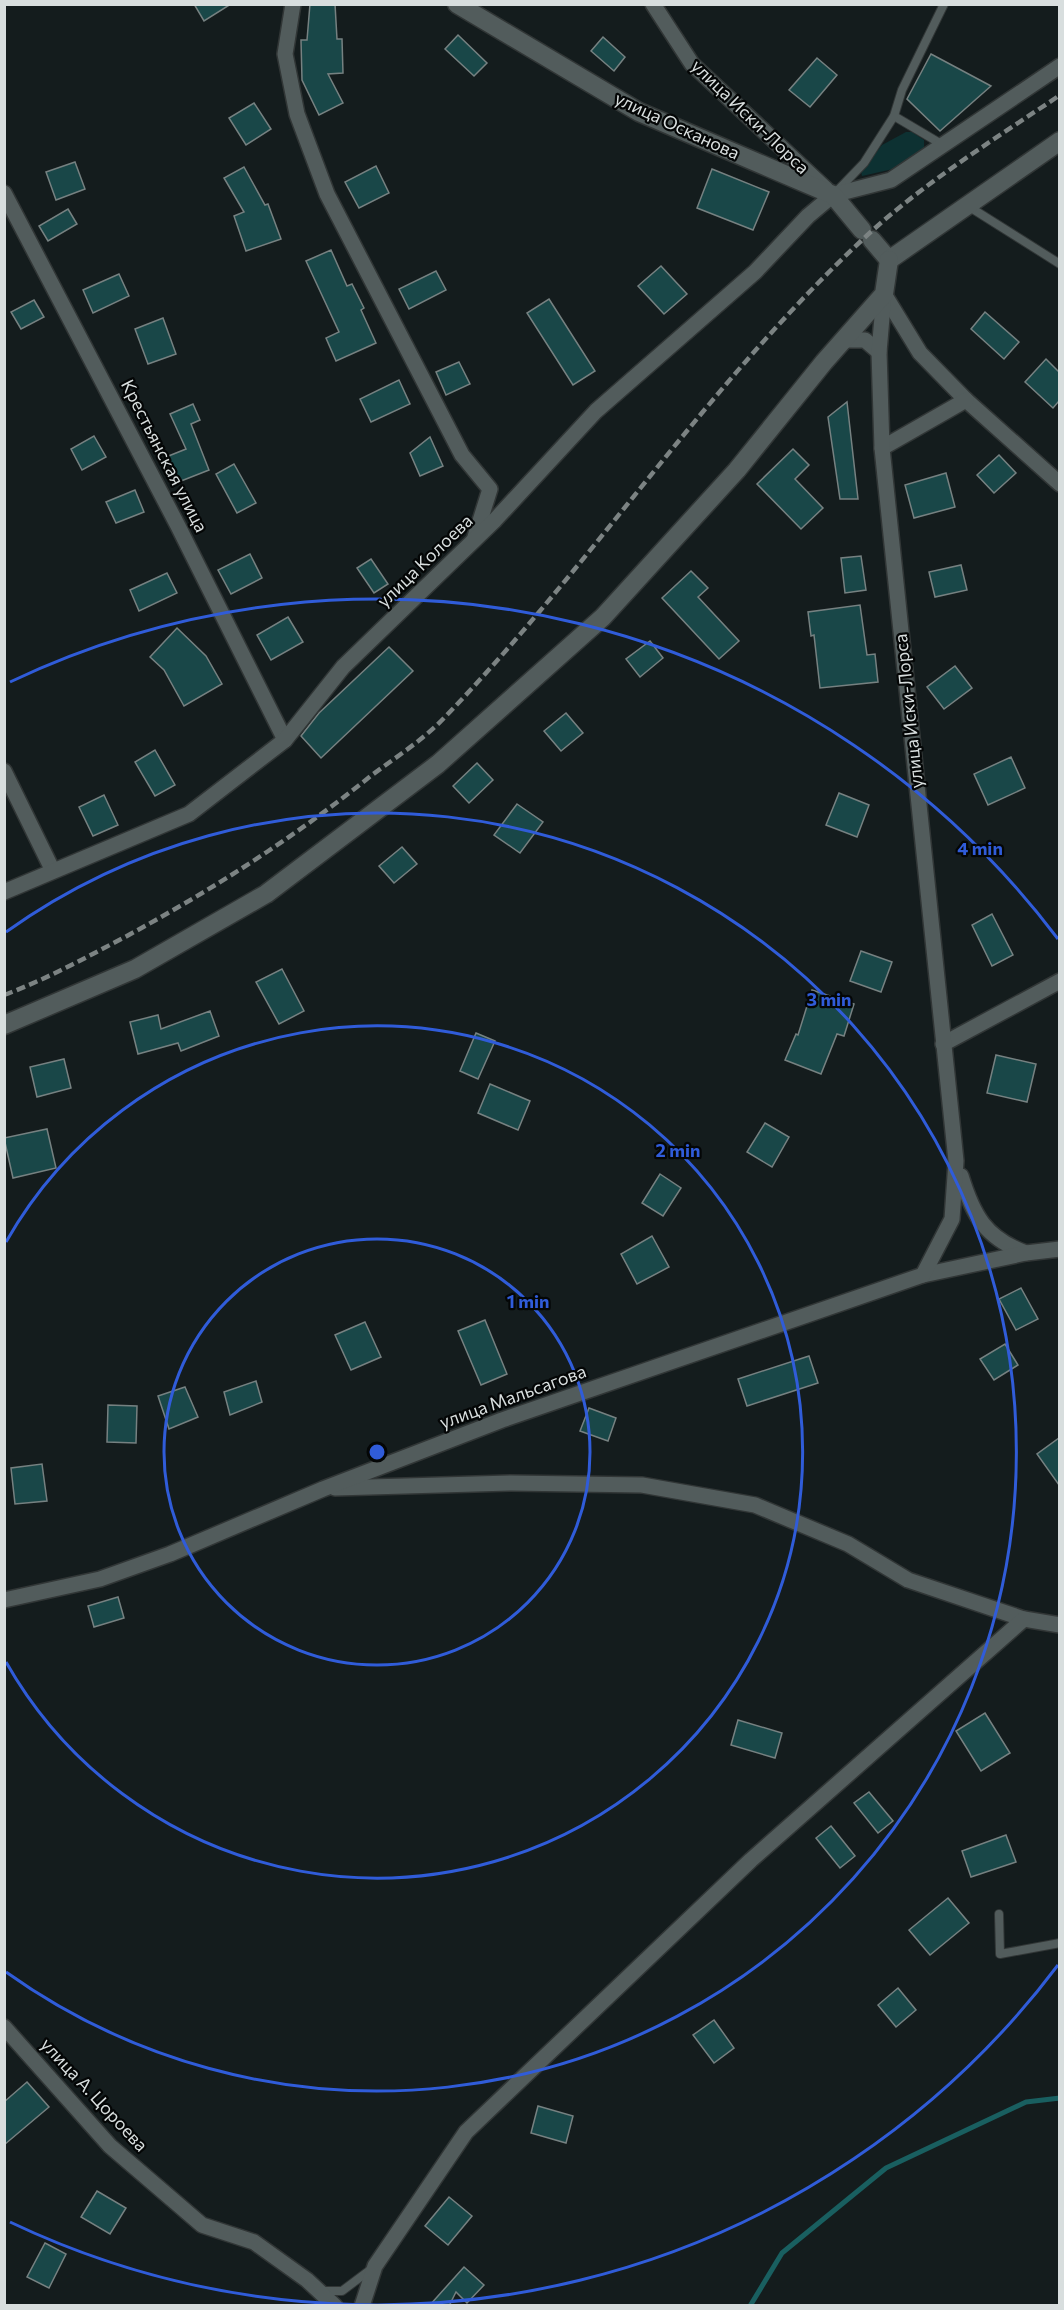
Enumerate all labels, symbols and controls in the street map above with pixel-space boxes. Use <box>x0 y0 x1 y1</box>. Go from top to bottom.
street label: улица Иски-Лорса <box>687 54 814 178</box>
street label: улица Осканова <box>612 87 743 164</box>
street label: Крестьянская улица <box>117 376 213 536</box>
street label: улица Колоева <box>372 509 477 611</box>
street label: улица Иски-Лорса <box>889 633 927 790</box>
text: 4 min <box>957 837 1003 859</box>
text: 3 min <box>806 988 852 1010</box>
text: 2 min <box>656 1139 700 1161</box>
text: 1 min <box>507 1290 549 1312</box>
street label: улица Мальсагова <box>436 1359 589 1433</box>
centre of rings <box>367 1442 387 1462</box>
street label: улица А. Цороева <box>37 2033 153 2156</box>

